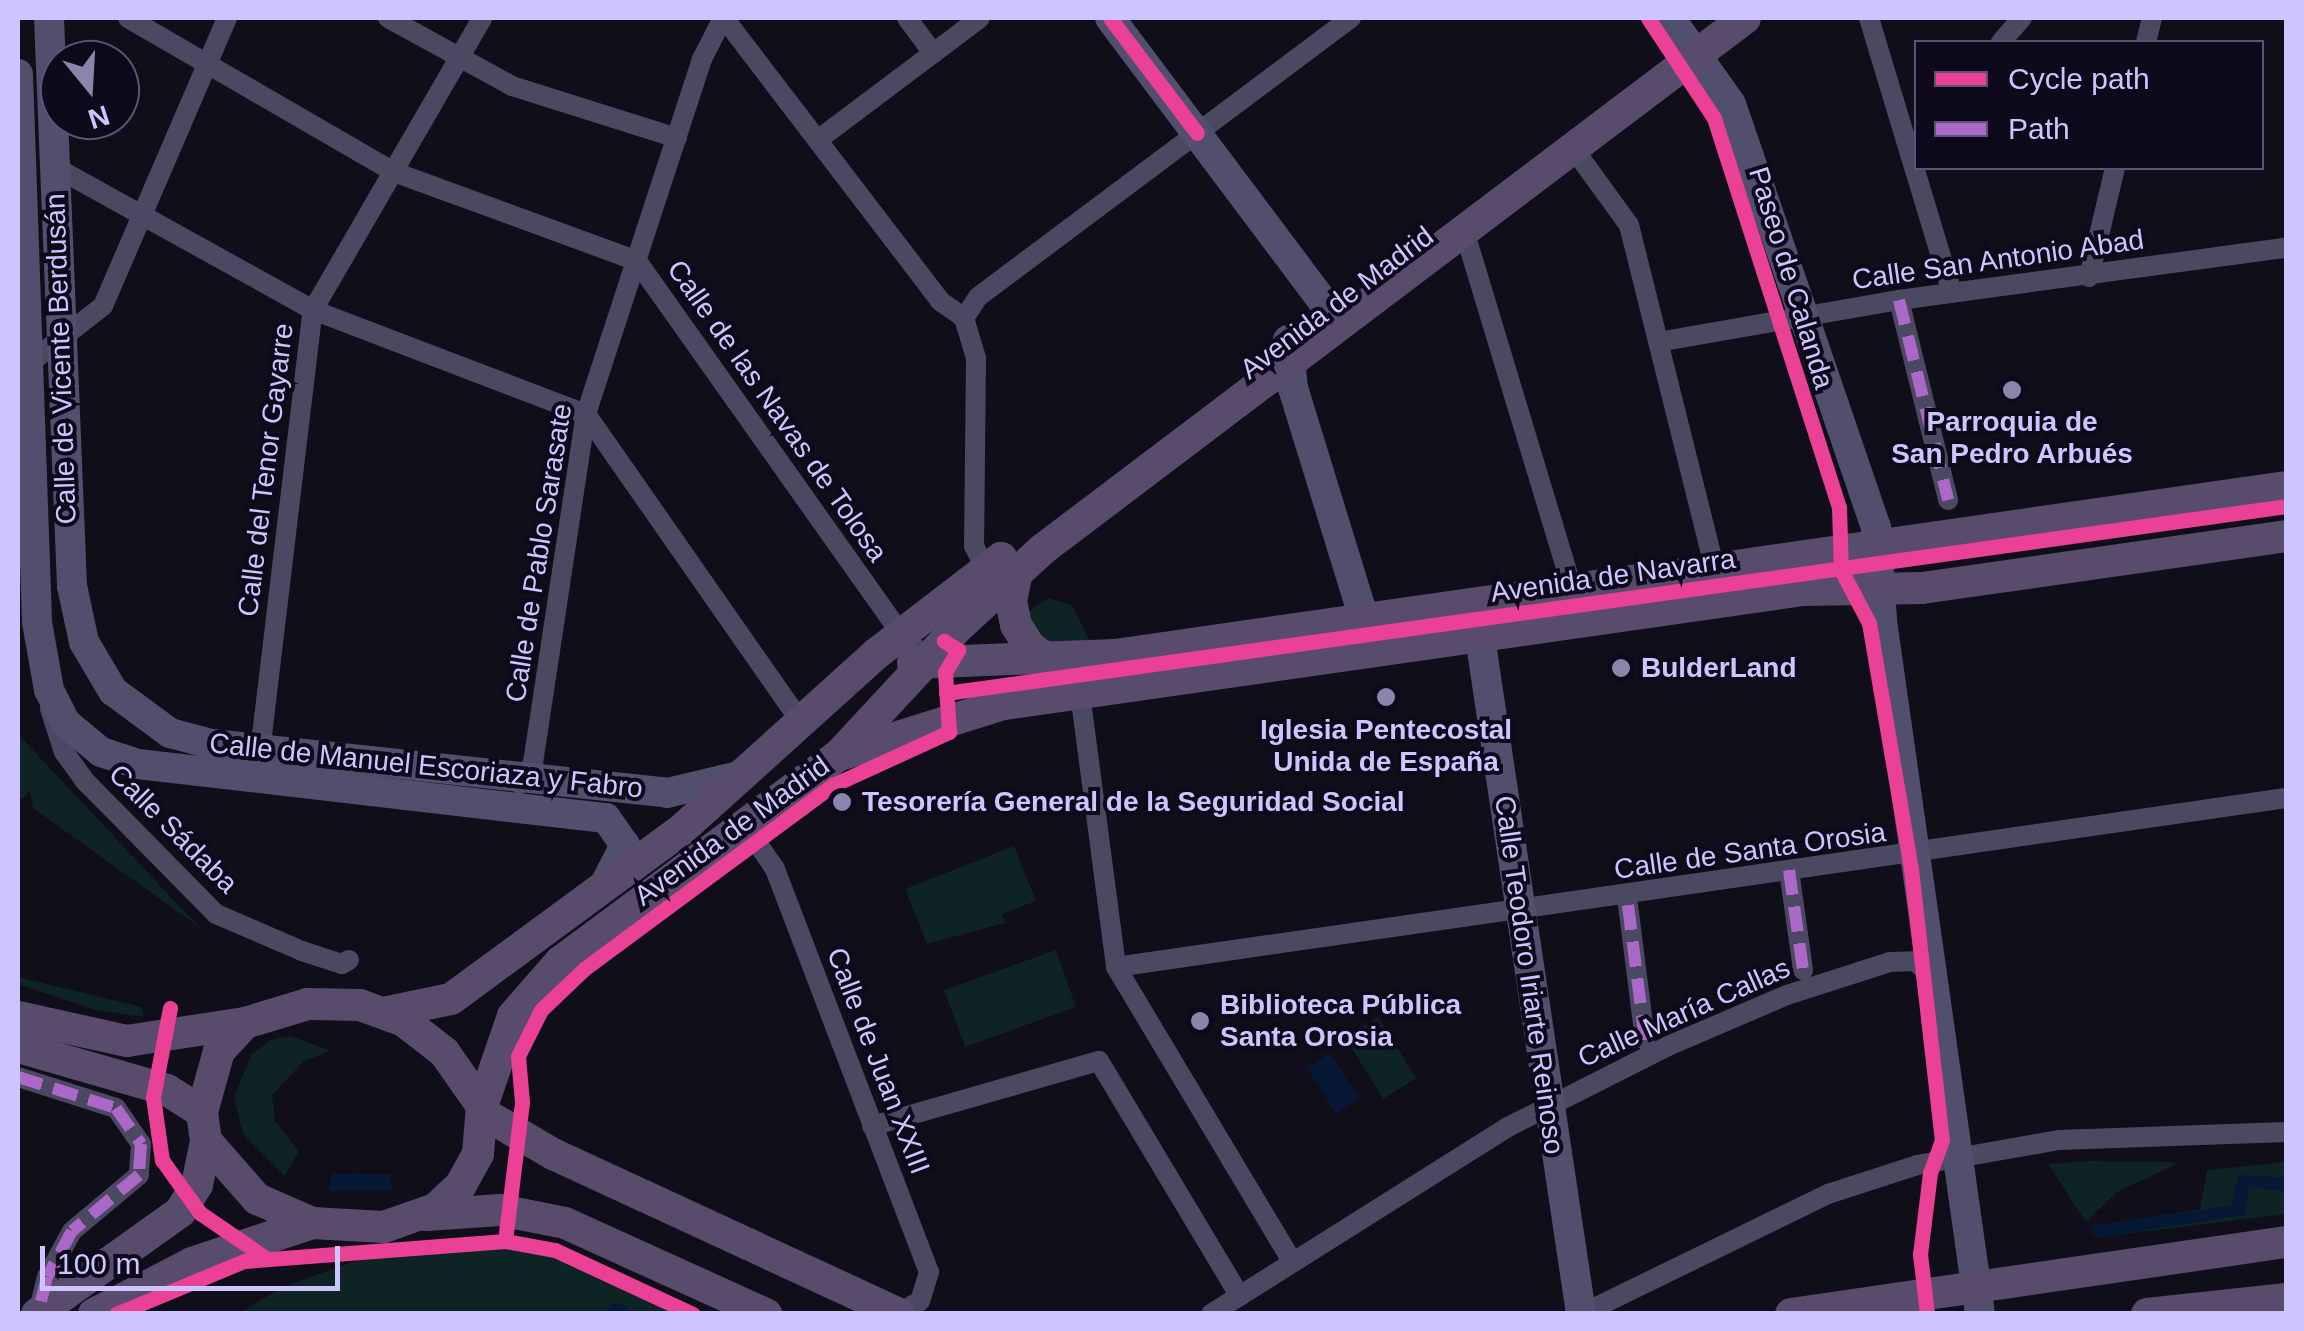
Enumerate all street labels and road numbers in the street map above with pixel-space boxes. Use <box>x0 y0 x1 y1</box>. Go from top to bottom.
street label: Paseo de Calanda <box>1741 163 1841 393</box>
street label: Calle de Vicente Berdusán <box>38 193 84 525</box>
street label: Avenida de Madrid <box>1234 219 1440 387</box>
street label: Calle San Antonio Abad <box>1848 223 2148 297</box>
street label: Calle de las Navas de Tolosa <box>660 253 894 569</box>
street label: Calle del Tenor Gayarre <box>231 321 301 619</box>
street label: Calle de Pablo Sarasate <box>499 401 579 705</box>
street label: Avenida de Navarra <box>1488 542 1738 610</box>
street label: Calle de Manuel Escoriaza y Fabro <box>208 727 644 805</box>
street label: Avenida de Madrid <box>628 749 836 913</box>
street label: Calle Sádaba <box>102 758 244 900</box>
street label: Calle Teodoro Iriarte Reinoso <box>1487 793 1571 1157</box>
street label: Calle de Santa Orosia <box>1612 815 1888 887</box>
street label: Calle de Juan XXIII <box>819 943 937 1179</box>
street label: Calle María Callas <box>1573 951 1795 1075</box>

